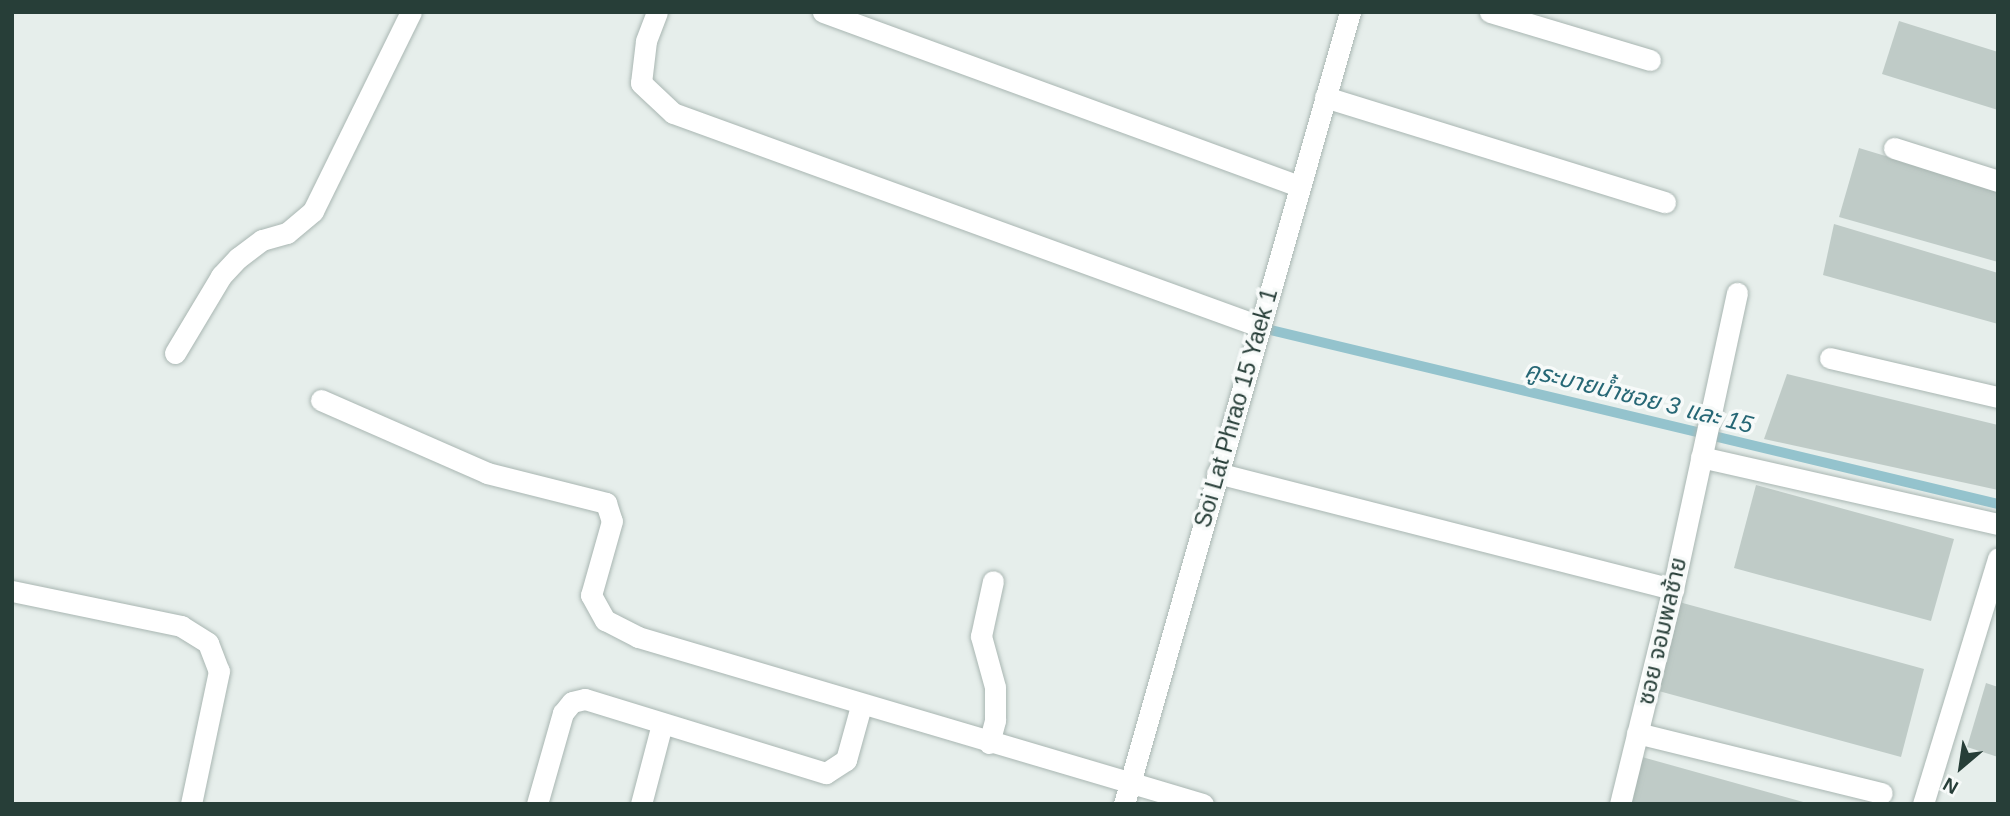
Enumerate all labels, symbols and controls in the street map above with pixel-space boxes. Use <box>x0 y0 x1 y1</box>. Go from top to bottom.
street label: Soi Lat Phrao 15 Yaek 1 <box>1189 285 1283 531</box>
water label: คูระบายน้ำซอย 3 และ 15 <box>1522 355 1756 439</box>
street label: ซอย จอมพลซ้าย <box>1632 555 1692 707</box>
north arrow <box>1926 732 1996 802</box>
text: N <box>1939 773 1962 798</box>

